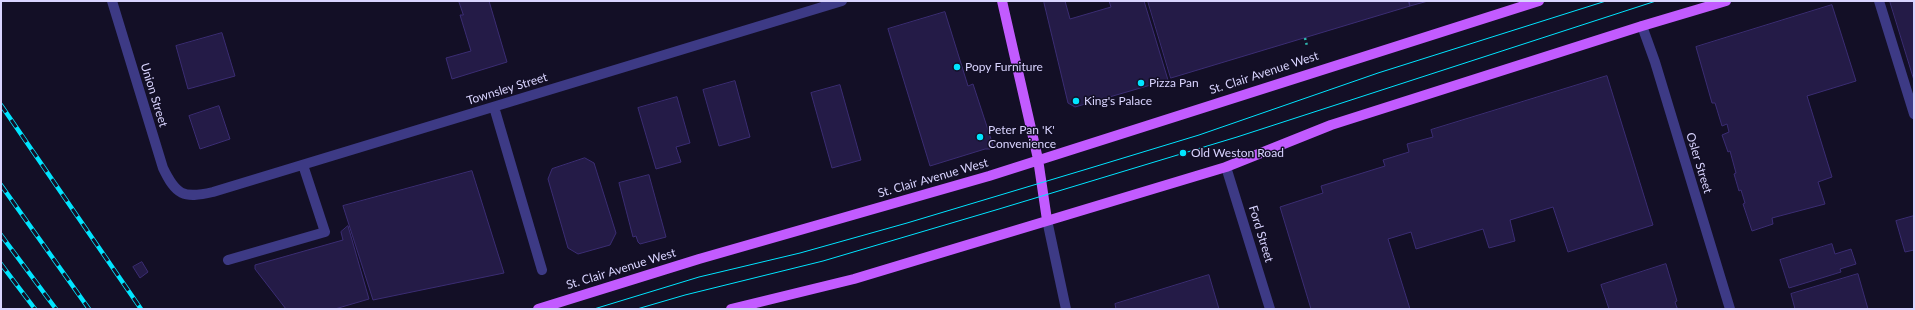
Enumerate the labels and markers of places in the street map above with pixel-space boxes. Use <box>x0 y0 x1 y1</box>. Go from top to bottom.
place label: Popy Furniture <box>965 60 1043 74</box>
marker: Popy Furniture <box>952 62 962 72</box>
place label: Pizza Pan <box>1149 76 1199 90</box>
marker: Pizza Pan <box>1136 78 1146 88</box>
place label: King's Palace <box>1084 94 1152 108</box>
marker: King's Palace <box>1071 96 1081 106</box>
place label: Peter Pan 'K' Convenience <box>988 123 1056 151</box>
marker: Peter Pan 'K' Convenience <box>975 132 985 142</box>
place label: Old Weston Road <box>1191 146 1284 160</box>
marker: Old Weston Road <box>1178 148 1188 158</box>

